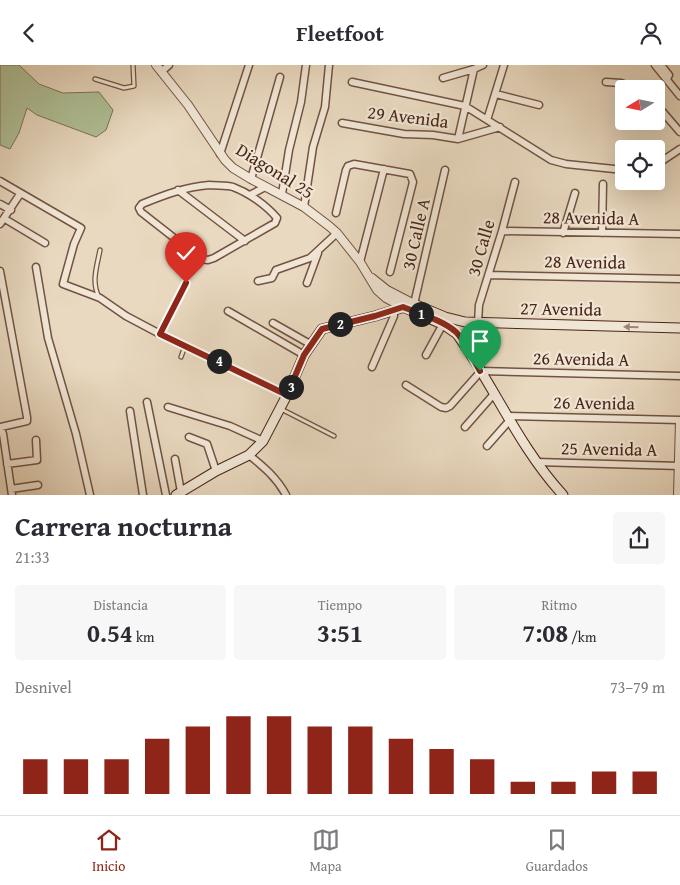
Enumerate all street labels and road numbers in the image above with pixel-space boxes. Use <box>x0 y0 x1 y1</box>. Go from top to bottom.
street label: 29 Avenida <box>366 98 451 135</box>
street label: Diagonal 25 <box>231 136 320 205</box>
street label: 30 Calle A <box>394 195 437 273</box>
street label: 28 Avenida A <box>543 203 640 232</box>
street label: 30 Calle <box>460 216 502 280</box>
street label: 28 Avenida <box>544 247 627 276</box>
street label: 27 Avenida <box>520 294 603 323</box>
street label: 26 Avenida A <box>533 344 630 373</box>
street label: 26 Avenida <box>553 388 636 417</box>
street label: 25 Avenida A <box>561 434 658 463</box>

